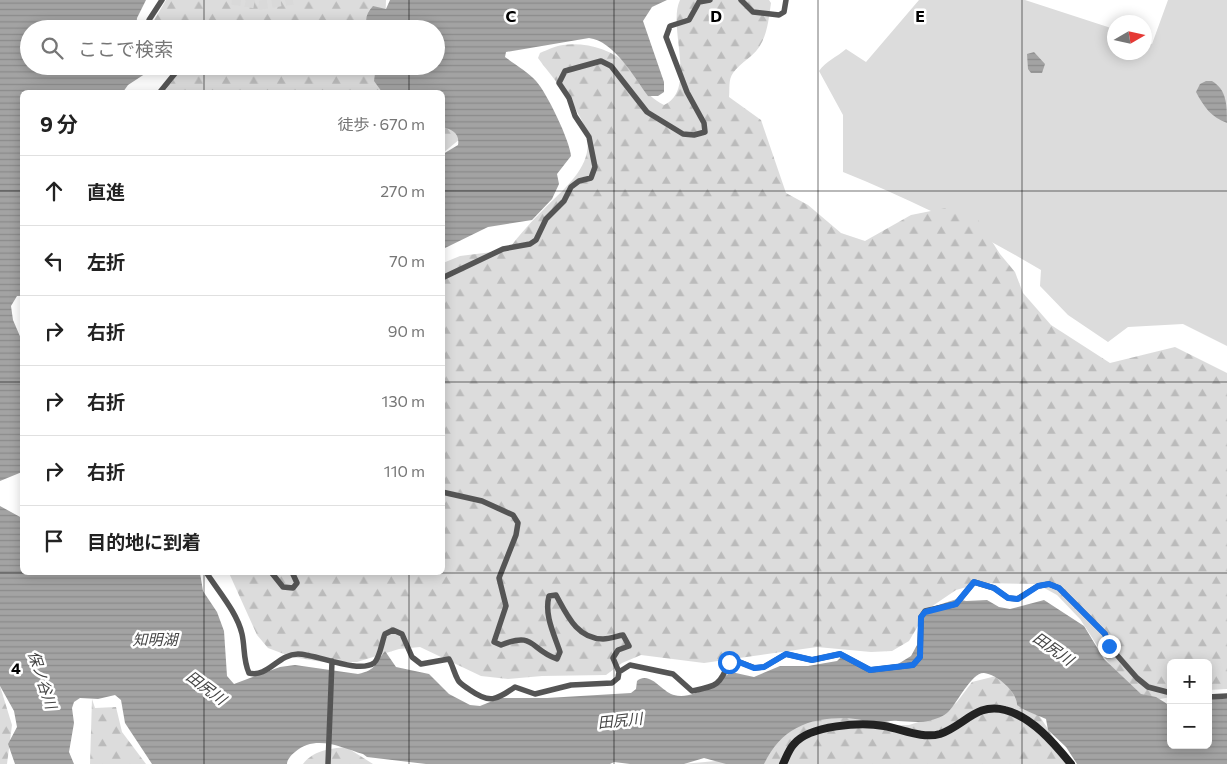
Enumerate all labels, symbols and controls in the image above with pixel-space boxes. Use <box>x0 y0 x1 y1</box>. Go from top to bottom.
text: C <box>506 6 517 25</box>
text: D <box>710 6 722 25</box>
text: E <box>915 6 925 25</box>
north arrow <box>1107 15 1152 60</box>
search box <box>20 20 445 75</box>
icon: search <box>38 34 66 62</box>
text: ここで検索 <box>78 37 173 60</box>
text: 9 分 <box>40 111 78 136</box>
text: 徒歩 · 670 m <box>338 114 425 133</box>
icon: ahead <box>40 177 68 205</box>
text: 直進 <box>87 180 125 203</box>
text: 270 m <box>380 181 425 200</box>
icon: left <box>40 247 68 275</box>
text: 左折 <box>87 250 125 273</box>
text: 70 m <box>389 251 425 270</box>
icon: right <box>40 317 68 345</box>
text: 右折 <box>87 320 125 343</box>
text: 90 m <box>388 321 425 340</box>
icon: right <box>40 387 68 415</box>
text: 右折 <box>87 390 125 413</box>
text: 130 m <box>382 391 425 410</box>
icon: right <box>40 457 68 485</box>
text: 右折 <box>87 460 125 483</box>
text: 110 m <box>384 461 425 480</box>
icon: arrive <box>40 527 68 555</box>
text: 目的地に到着 <box>87 530 201 553</box>
water label: 田尻川 <box>1030 628 1079 670</box>
water label: 知明湖 <box>132 630 179 648</box>
route end <box>1098 635 1121 658</box>
water label: 保ノ谷川 <box>25 648 61 713</box>
route start <box>718 651 741 674</box>
text: 4 <box>11 658 21 677</box>
map controls <box>1167 659 1212 749</box>
button: + <box>1167 659 1212 704</box>
water label: 田尻川 <box>183 666 232 709</box>
button: − <box>1167 704 1212 749</box>
water label: 田尻川 <box>597 708 645 731</box>

